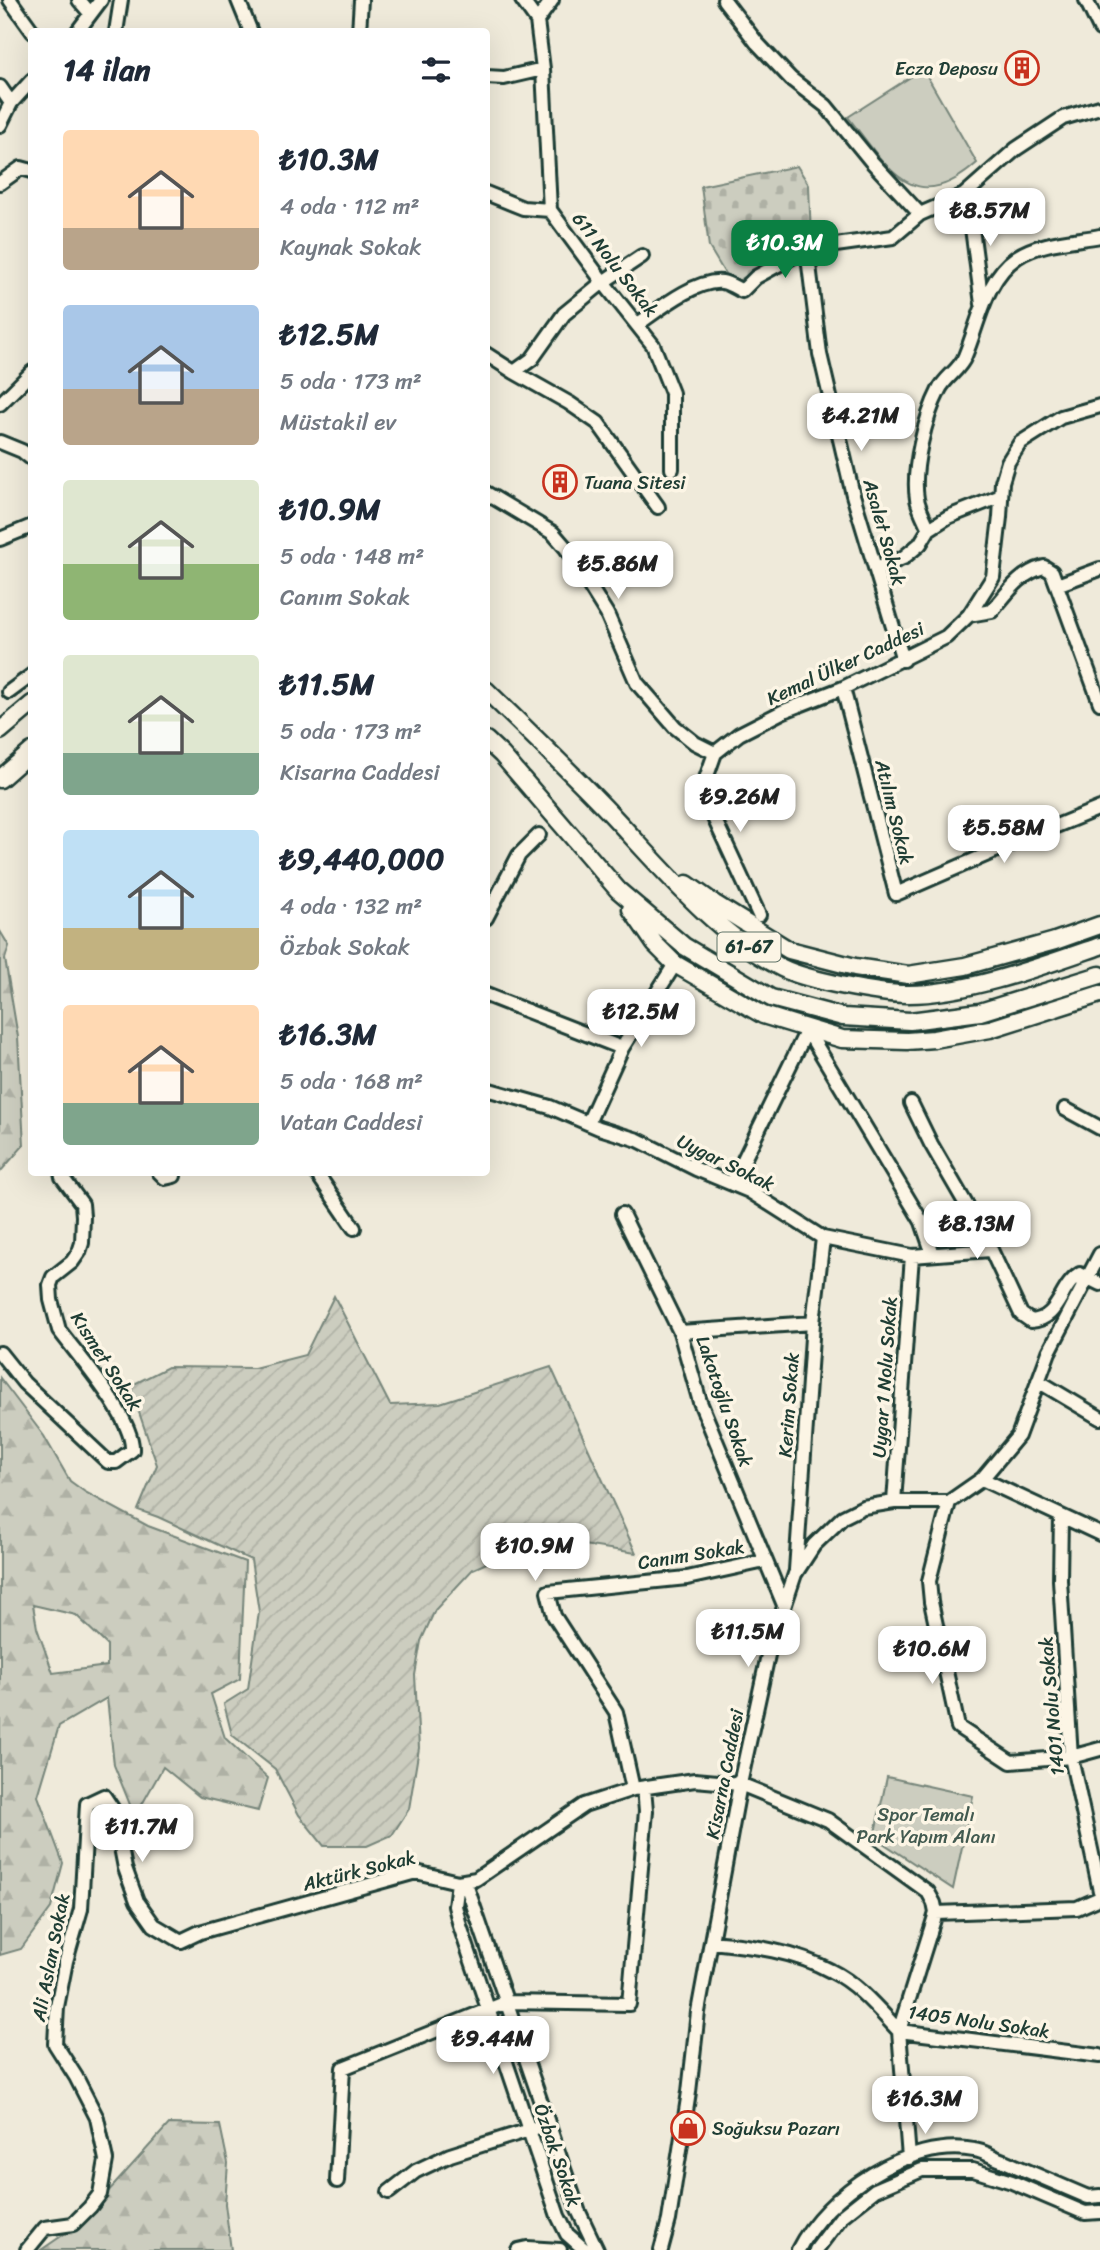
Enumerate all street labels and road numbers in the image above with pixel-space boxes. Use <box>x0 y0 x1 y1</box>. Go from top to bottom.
street label: 611 Nolu Sokak <box>564 204 668 324</box>
street label: Asalet Sokak <box>853 474 915 589</box>
street label: Kemal Ülker Caddesi <box>761 612 930 715</box>
street label: Atılım Sokak <box>865 755 924 868</box>
road number: 61-67 <box>718 932 780 962</box>
street label: Uygar Sokak <box>671 1124 780 1200</box>
street label: Uygar 1 Nolu Sokak <box>862 1295 907 1459</box>
street label: Kısmet Sokak <box>62 1305 151 1418</box>
street label: Lakotoğlu Sokak <box>687 1331 762 1471</box>
street label: Kerim Sokak <box>768 1351 809 1459</box>
street label: Canım Sokak <box>635 1530 747 1579</box>
street label: 1401 Nolu Sokak <box>1029 1635 1074 1777</box>
street label: Kisarna Caddesi <box>696 1705 753 1842</box>
street label: Aktürk Sokak <box>298 1841 419 1901</box>
street label: Ali Aslan Sokak <box>22 1890 79 2025</box>
street label: 1405 Nolu Sokak <box>906 1995 1052 2048</box>
street label: Özbak Sokak <box>524 2099 591 2211</box>

